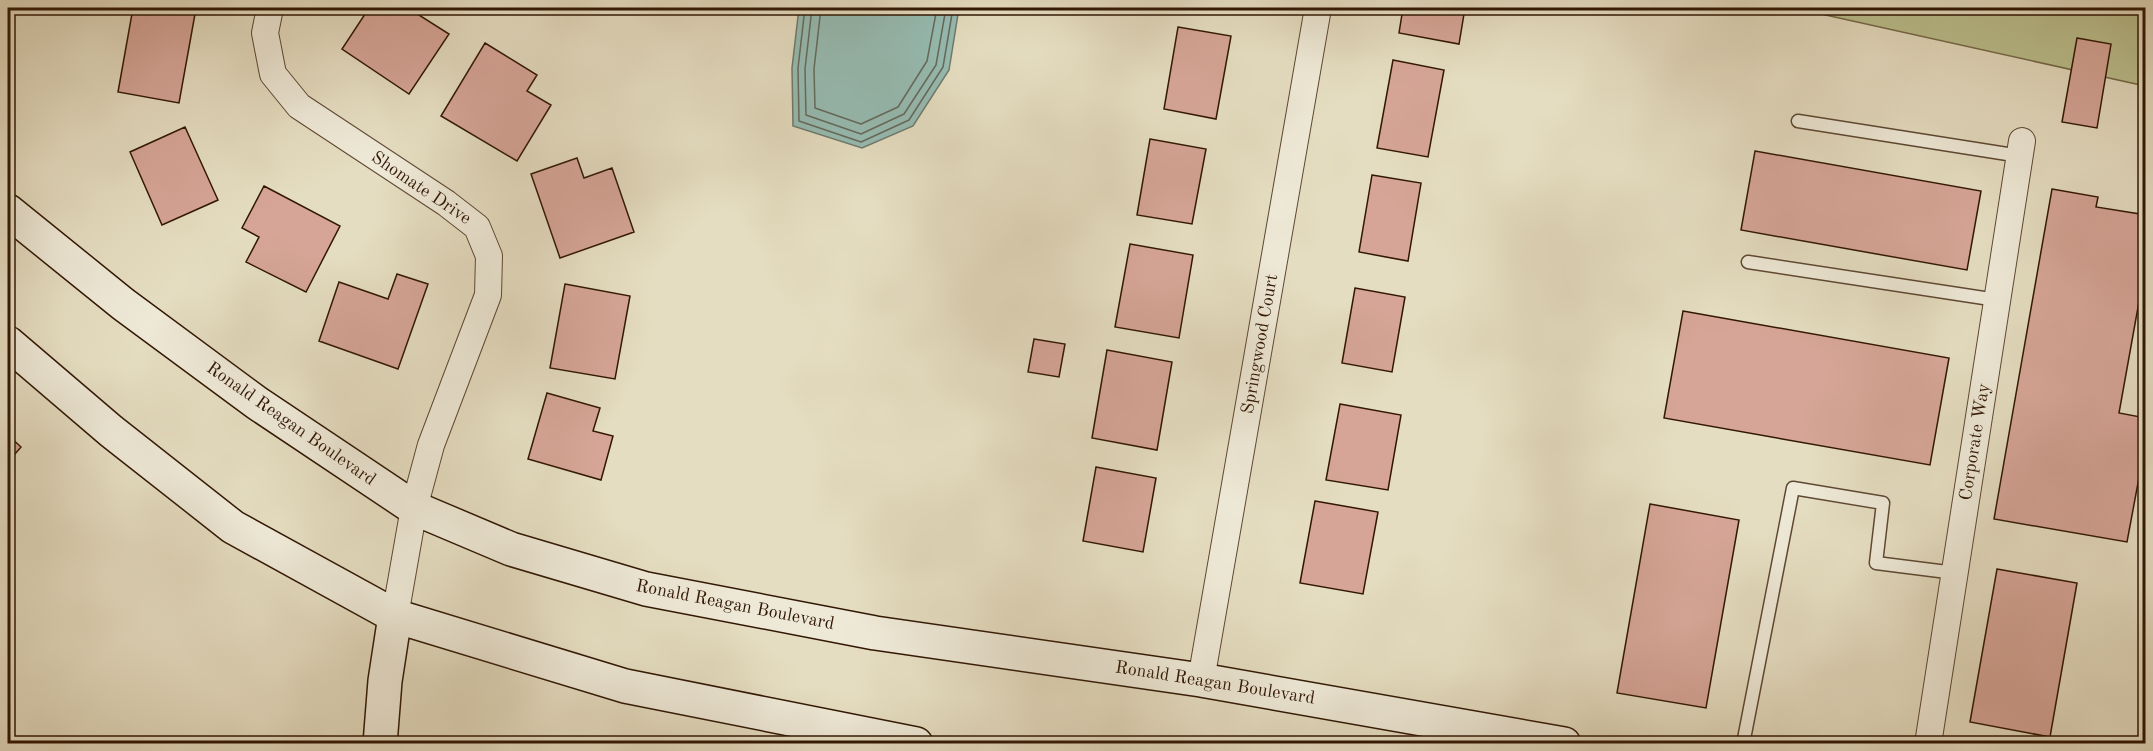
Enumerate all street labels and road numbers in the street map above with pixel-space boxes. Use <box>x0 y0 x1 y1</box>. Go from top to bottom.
street label: Shomate Drive <box>368 148 474 228</box>
street label: Springwood Court <box>1239 273 1281 415</box>
street label: Ronald Reagan Boulevard <box>203 359 379 489</box>
street label: Corporate Way <box>1957 382 1993 502</box>
street label: Ronald Reagan Boulevard <box>634 577 836 633</box>
street label: Ronald Reagan Boulevard <box>1114 658 1316 708</box>

